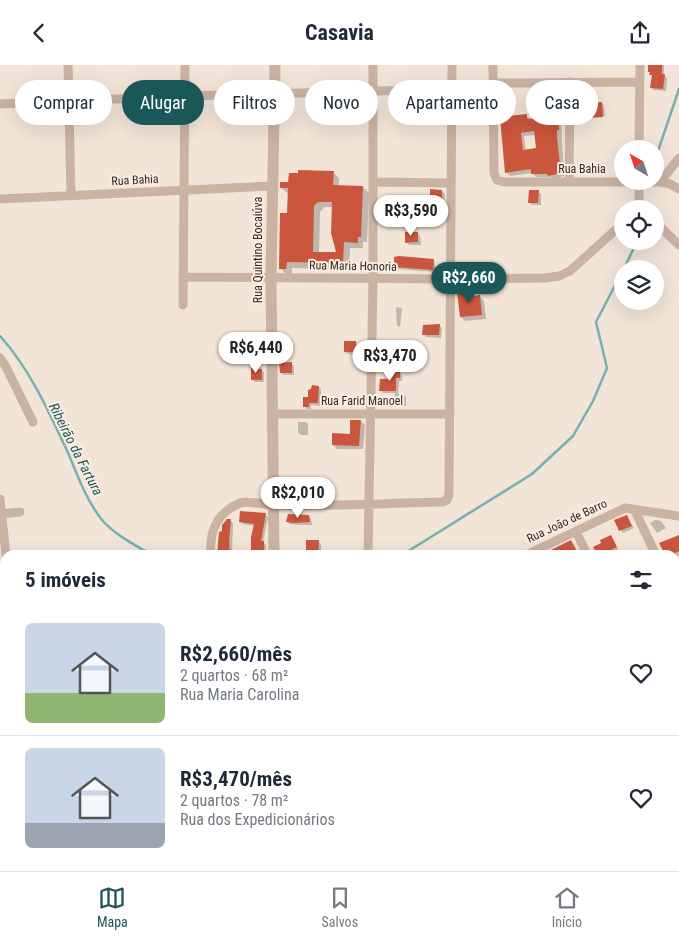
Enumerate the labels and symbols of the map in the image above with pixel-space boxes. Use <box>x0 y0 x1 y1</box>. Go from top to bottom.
north arrow <box>614 140 664 190</box>
street label: Rua Bahia <box>558 162 606 176</box>
street label: Rua Bahia <box>111 172 159 188</box>
pin: R$3,590 <box>365 195 457 237</box>
street label: Rua Quintino Bocaiúva <box>251 197 265 303</box>
street label: Rua Maria Honoria <box>309 258 397 274</box>
pin: R$2,660 <box>423 261 515 304</box>
pin: R$6,440 <box>210 331 302 374</box>
pin: R$3,470 <box>344 339 436 382</box>
street label: Rua Farid Manoel <box>321 394 403 408</box>
water label: Ribeirão da Fartura <box>46 400 106 498</box>
pin: R$2,010 <box>252 477 344 519</box>
street label: Rua João de Barro <box>525 496 609 546</box>

